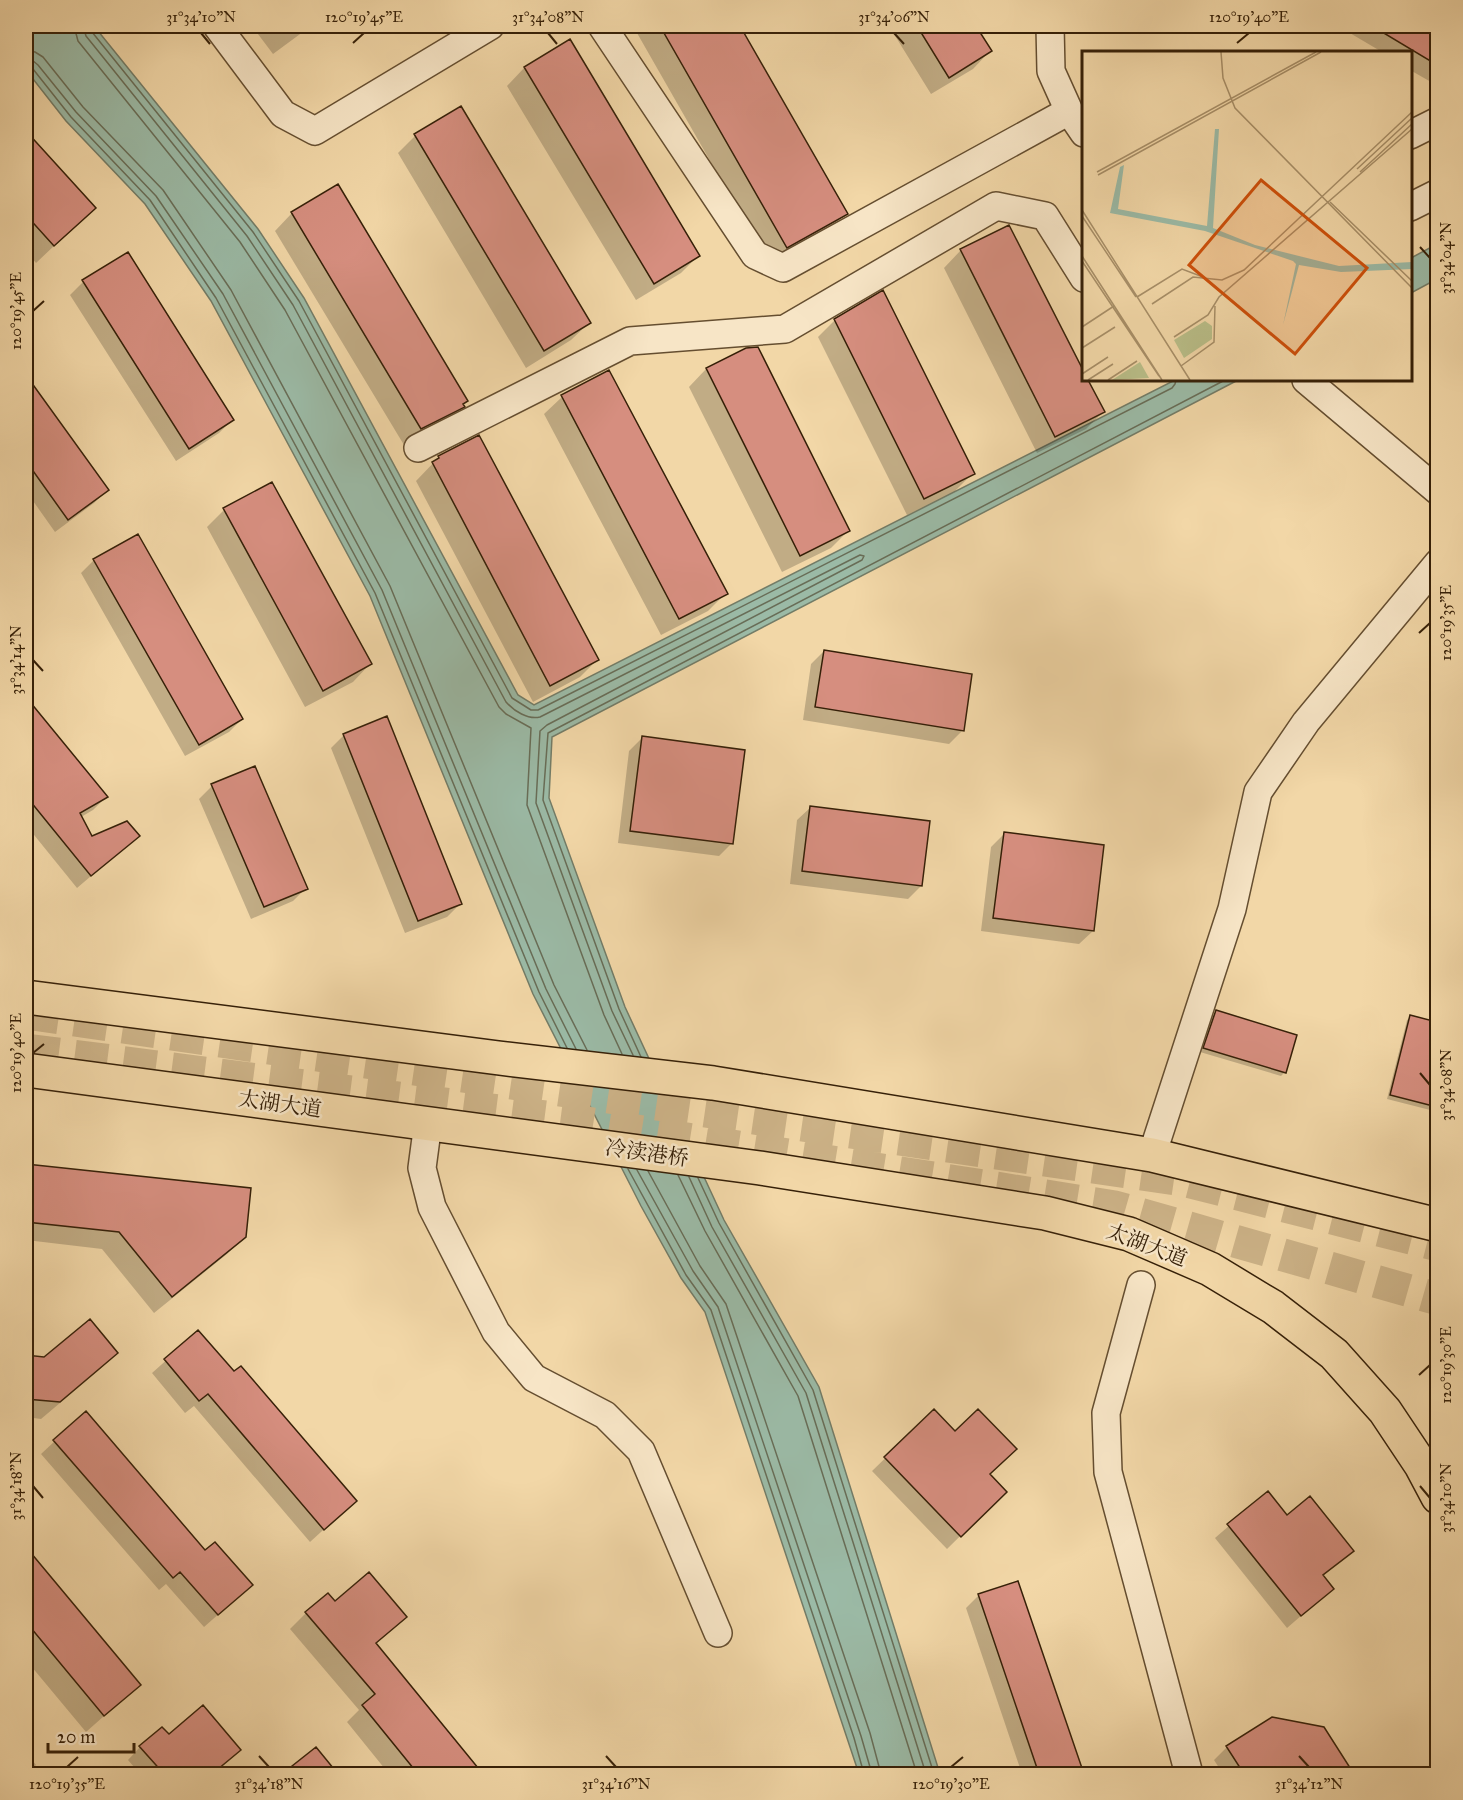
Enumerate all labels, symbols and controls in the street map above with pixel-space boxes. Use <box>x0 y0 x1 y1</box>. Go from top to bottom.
text: 31°34'10"N <box>166 8 236 26</box>
text: 120°19'45"E <box>325 8 403 26</box>
text: 31°34'08"N <box>512 8 584 26</box>
text: 31°34'06"N <box>858 8 930 26</box>
text: 120°19'40"E <box>1209 8 1289 26</box>
inset map <box>1082 51 1412 381</box>
text: 31°34'04"N <box>1437 222 1455 294</box>
text: 120°19'45"E <box>7 272 25 350</box>
text: 120°19'35"E <box>1437 585 1455 661</box>
text: 31°34'14"N <box>7 625 25 695</box>
text: 120°19'40"E <box>7 1013 25 1093</box>
text: 31°34'08"N <box>1437 1049 1455 1121</box>
street label: 太湖大道 <box>237 1085 323 1123</box>
street label: 冷渎港桥 <box>604 1134 690 1172</box>
street label: 太湖大道 <box>1103 1218 1191 1272</box>
text: 120°19'30"E <box>1437 1326 1455 1404</box>
text: 31°34'18"N <box>7 1451 25 1521</box>
text: 31°34'10"N <box>1437 1463 1455 1533</box>
scale bar <box>48 1716 134 1754</box>
text: 20 m <box>57 1726 95 1748</box>
text: 120°19'35"E <box>29 1775 105 1793</box>
text: 31°34'18"N <box>234 1775 304 1793</box>
text: 31°34'16"N <box>582 1775 651 1793</box>
text: 120°19'30"E <box>912 1775 990 1793</box>
text: 31°34'12"N <box>1275 1775 1344 1793</box>

